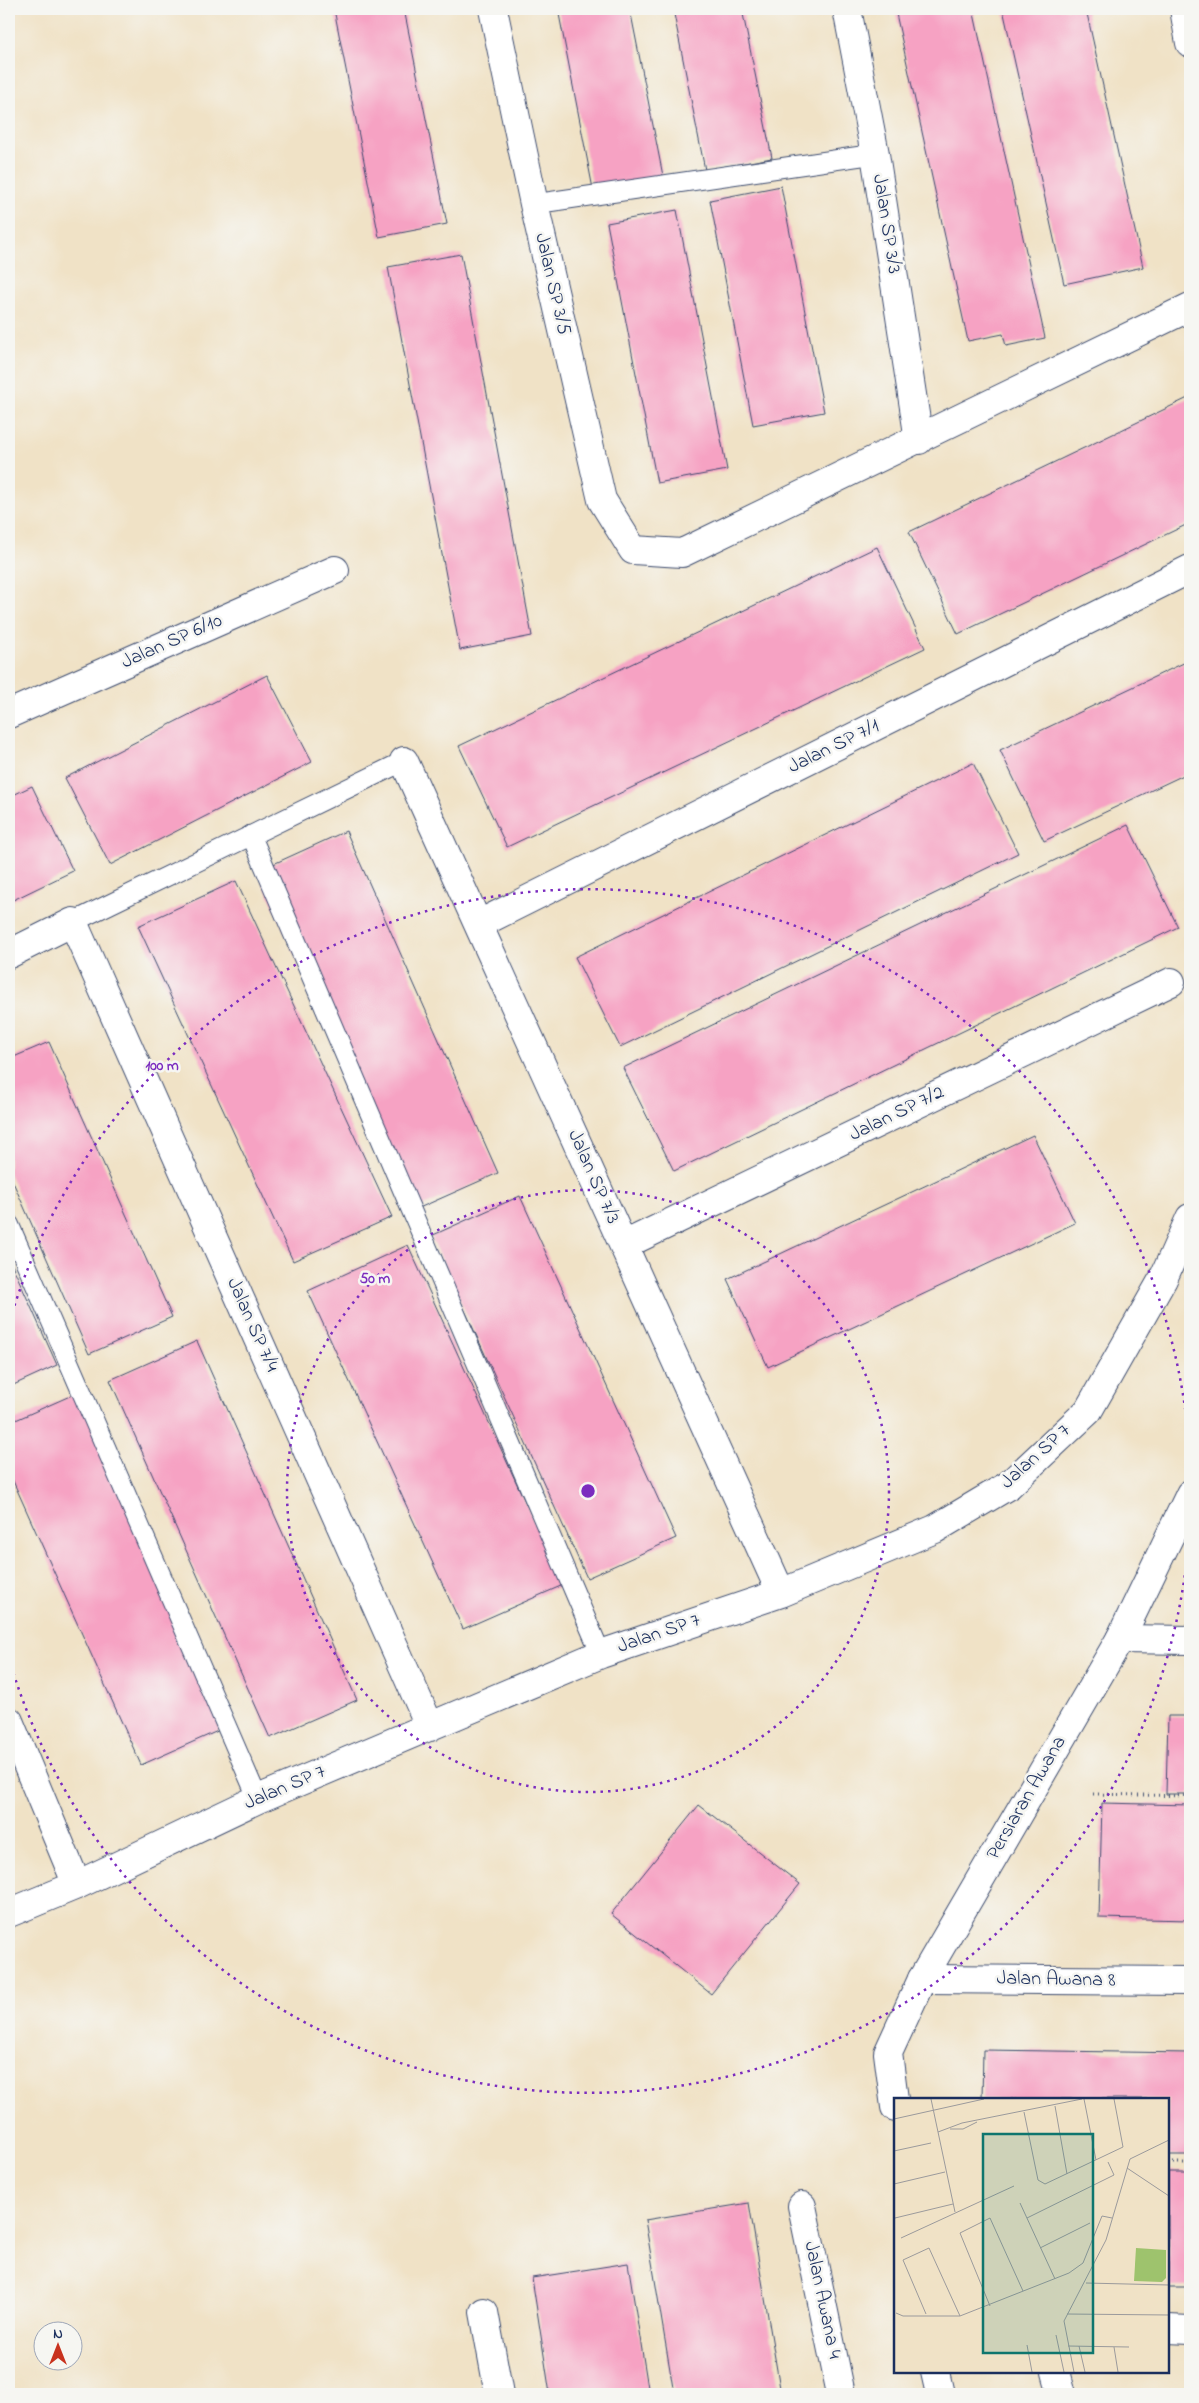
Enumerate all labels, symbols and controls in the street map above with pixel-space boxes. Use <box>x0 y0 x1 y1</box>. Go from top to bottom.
street label: Jalan SP 3/3 <box>864 172 908 276</box>
street label: Jalan SP 3/5 <box>526 230 578 338</box>
street label: Jalan SP 6/10 <box>117 607 227 677</box>
street label: Jalan SP 7/1 <box>783 712 885 782</box>
text: 100 m <box>145 1055 179 1077</box>
street label: Jalan SP 7/2 <box>845 1079 949 1149</box>
street label: Jalan SP 7/3 <box>559 1125 627 1229</box>
text: 50 m <box>360 1268 391 1290</box>
street label: Jalan SP 7/4 <box>218 1273 286 1377</box>
street label: Jalan SP 7 <box>994 1417 1078 1497</box>
centre of rings <box>579 1482 597 1500</box>
street label: Jalan SP 7 <box>614 1606 704 1662</box>
street label: Persiaran Awana <box>980 1731 1074 1865</box>
street label: Jalan SP 7 <box>240 1758 330 1818</box>
street label: Jalan Awana 8 <box>996 1964 1116 1996</box>
inset map <box>894 2098 1169 2373</box>
street label: Jalan Awana 4 <box>795 2238 849 2362</box>
north arrow <box>32 2320 82 2370</box>
text: N <box>53 2324 63 2345</box>

